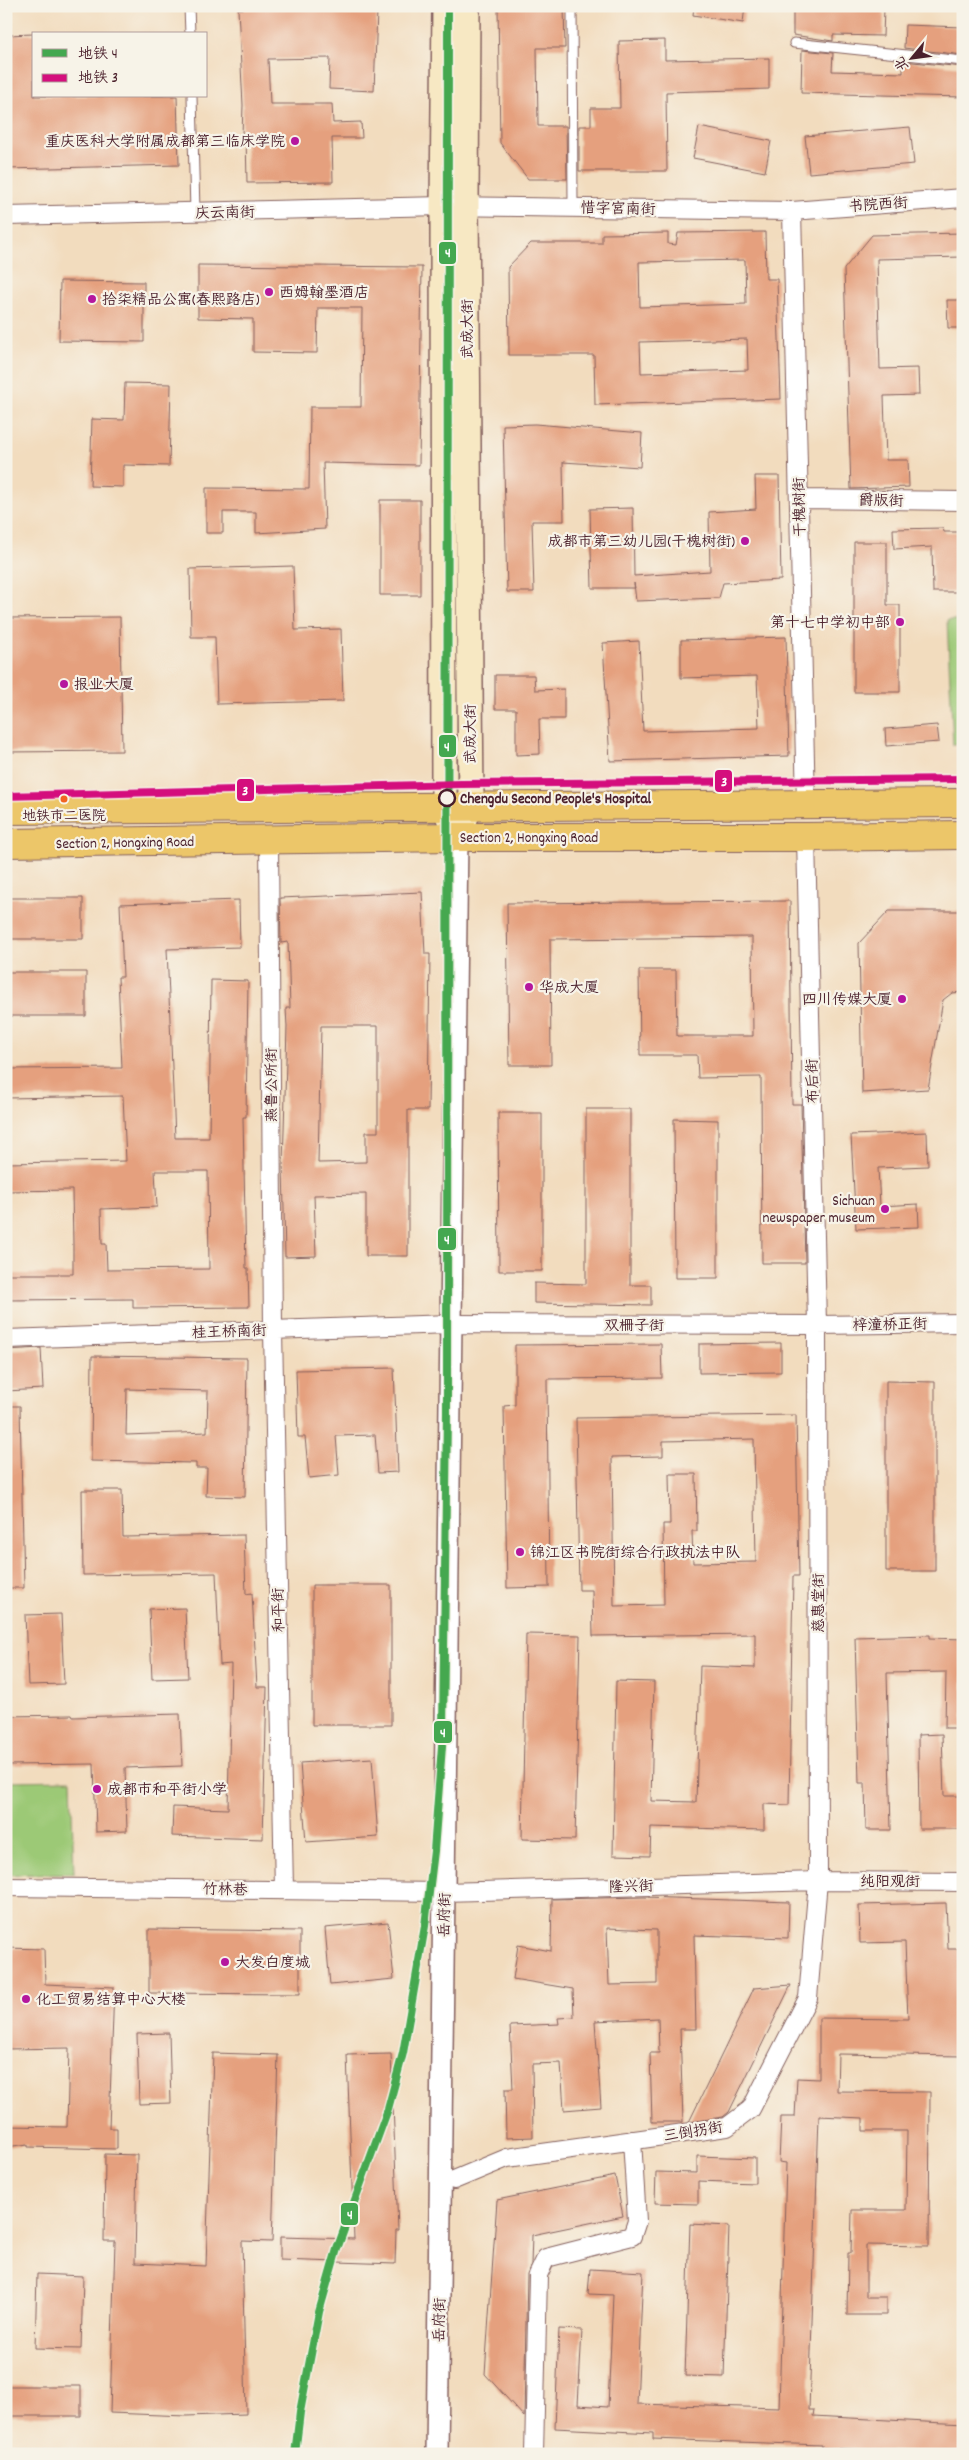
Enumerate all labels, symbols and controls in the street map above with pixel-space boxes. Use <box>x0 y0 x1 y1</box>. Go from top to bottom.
legend <box>32 32 208 98</box>
north arrow <box>886 32 936 82</box>
text: 地铁 4 <box>78 44 118 66</box>
text: 北 <box>890 52 915 74</box>
text: 地铁 3 <box>78 68 118 90</box>
place label: 重庆医科大学附属成都第三临床学院 <box>45 132 285 154</box>
marker: 重庆医科大学附属成都第三临床学院 <box>289 135 301 147</box>
street label: 书院西街 <box>847 193 909 219</box>
street label: 惜字宫南街 <box>580 198 656 222</box>
street label: 庆云南街 <box>195 202 255 226</box>
line badge: 4 <box>438 241 457 265</box>
text: 4 <box>445 244 451 264</box>
place label: 西姆翰墨酒店 <box>279 283 369 305</box>
marker: 西姆翰墨酒店 <box>263 286 275 298</box>
place label: 拾柒精品公寓(春熙路店) <box>102 290 260 312</box>
marker: 拾柒精品公寓(春熙路店) <box>86 293 98 305</box>
street label: 武成大街 <box>458 299 480 359</box>
street label: 干槐树街 <box>789 477 813 537</box>
street label: 爵版街 <box>858 491 904 513</box>
place label: 成都市第三幼儿园(干槐树街) <box>547 532 735 554</box>
marker: 成都市第三幼儿园(干槐树街) <box>739 535 751 547</box>
place label: 第十七中学初中部 <box>770 613 890 635</box>
marker: 第十七中学初中部 <box>894 616 906 628</box>
place label: 报业大厦 <box>74 675 134 697</box>
marker: 报业大厦 <box>58 678 70 690</box>
street label: 武成大街 <box>461 704 483 764</box>
line badge: 4 <box>438 734 457 758</box>
text: 4 <box>444 738 450 758</box>
line badge: 3 <box>714 769 733 793</box>
text: 3 <box>721 773 727 793</box>
line badge: 3 <box>236 778 255 802</box>
text: 3 <box>242 782 248 802</box>
marker: Chengdu Second People's Hospital <box>438 789 456 807</box>
place label: Chengdu Second People's Hospital <box>460 789 651 811</box>
marker: 地铁市二医院 <box>59 794 69 804</box>
place label: 地铁市二医院 <box>22 807 106 827</box>
street label: Section 2, Hongxing Road <box>460 828 598 850</box>
street label: Section 2, Hongxing Road <box>56 832 194 856</box>
place label: 华成大厦 <box>539 978 599 1000</box>
marker: 华成大厦 <box>523 981 535 993</box>
place label: 四川传媒大厦 <box>802 990 892 1012</box>
marker: 四川传媒大厦 <box>896 993 908 1005</box>
street label: 燕鲁公所街 <box>262 1047 284 1123</box>
street label: 布后街 <box>803 1058 825 1104</box>
place label: Sichuan newspaper museum <box>763 1191 875 1230</box>
marker: Sichuan newspaper museum <box>879 1203 891 1215</box>
line badge: 4 <box>437 1227 457 1251</box>
text: 4 <box>444 1231 450 1251</box>
street label: 梓潼桥正街 <box>852 1314 928 1338</box>
street label: 双栅子街 <box>604 1316 664 1338</box>
street label: 桂王桥南街 <box>191 1321 267 1345</box>
place label: 锦江区书院街综合行政执法中队 <box>530 1543 740 1565</box>
marker: 锦江区书院街综合行政执法中队 <box>514 1546 526 1558</box>
street label: 慈惠堂街 <box>809 1573 831 1633</box>
street label: 和平街 <box>269 1587 291 1633</box>
line badge: 4 <box>433 1720 453 1744</box>
text: 4 <box>440 1724 446 1744</box>
place label: 成都市和平街小学 <box>107 1780 227 1802</box>
marker: 成都市和平街小学 <box>91 1783 103 1795</box>
street label: 纯阳观街 <box>860 1872 920 1894</box>
street label: 隆兴街 <box>608 1876 654 1900</box>
street label: 竹林巷 <box>202 1880 248 1902</box>
street label: 岳府街 <box>435 1892 457 1938</box>
place label: 大发白度城 <box>235 1953 310 1975</box>
marker: 大发白度城 <box>219 1956 231 1968</box>
place label: 化工贸易结算中心大楼 <box>36 1990 186 2012</box>
marker: 化工贸易结算中心大楼 <box>20 1993 32 2005</box>
street label: 三倒拐街 <box>662 2117 725 2149</box>
line badge: 4 <box>340 2202 359 2226</box>
text: 4 <box>347 2206 353 2226</box>
street label: 岳府街 <box>430 2297 452 2343</box>

